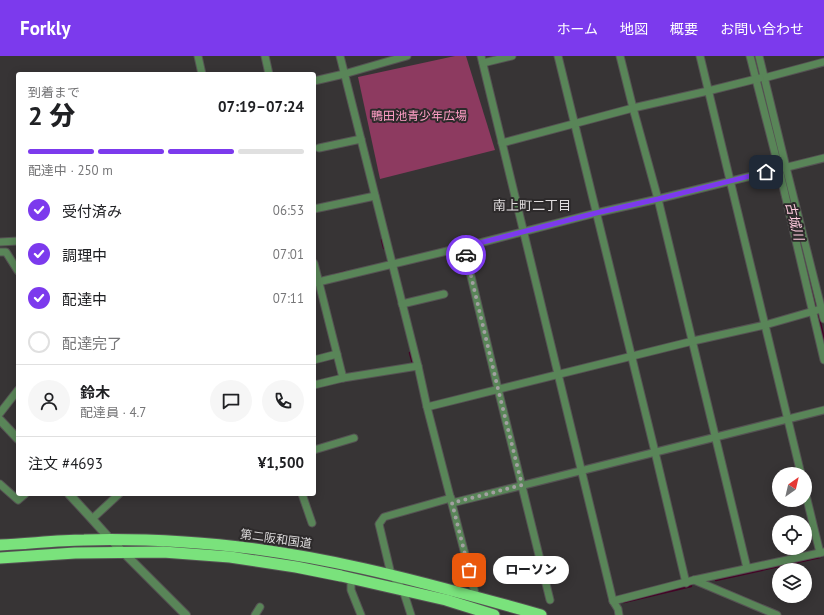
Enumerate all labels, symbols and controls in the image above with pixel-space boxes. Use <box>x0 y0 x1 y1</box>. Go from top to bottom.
text: Forkly <box>20 16 71 40</box>
text: ホーム <box>556 20 598 38</box>
text: 地図 <box>620 20 648 38</box>
text: 概要 <box>670 20 698 38</box>
text: お問い合わせ <box>720 20 804 38</box>
text: 到着まで <box>28 84 80 101</box>
text: 07:19–07:24 <box>218 97 304 116</box>
text: 2 分 <box>28 99 75 132</box>
park label: 鴨田池青少年広場 <box>371 108 467 123</box>
pin <box>749 155 783 189</box>
icon: home <box>755 161 777 183</box>
text: 配達中 · 250 m <box>28 162 113 179</box>
district label: 南上町二丁目 <box>493 197 571 214</box>
icon: check <box>28 199 50 221</box>
water label: 古城川 <box>782 200 808 244</box>
text: 受付済み <box>62 202 122 221</box>
text: 06:53 <box>273 202 304 219</box>
courier <box>446 235 486 275</box>
icon: check <box>28 243 50 265</box>
icon: car <box>455 244 477 266</box>
text: 調理中 <box>62 246 107 265</box>
text: 07:01 <box>273 246 304 263</box>
icon: check <box>28 287 50 309</box>
text: 配達中 <box>62 290 107 309</box>
text: 07:11 <box>273 290 304 307</box>
text: 配達完了 <box>62 334 122 353</box>
button: person <box>28 380 70 422</box>
button: chat <box>210 380 252 422</box>
button: phone <box>262 380 304 422</box>
text: 鈴木 <box>80 383 110 402</box>
text: 配達員 · 4.7 <box>80 404 146 421</box>
text: ¥1,500 <box>258 453 304 472</box>
text: 注文 #4693 <box>28 454 103 473</box>
north arrow <box>772 467 812 507</box>
map controls <box>772 467 812 603</box>
button: locate <box>772 515 812 555</box>
street label: 第二阪和国道 <box>239 526 313 551</box>
pin <box>452 553 486 587</box>
callout: ローソン <box>493 556 569 584</box>
icon: bag <box>458 559 480 581</box>
text: ローソン <box>505 561 557 578</box>
button: layers <box>772 563 812 603</box>

